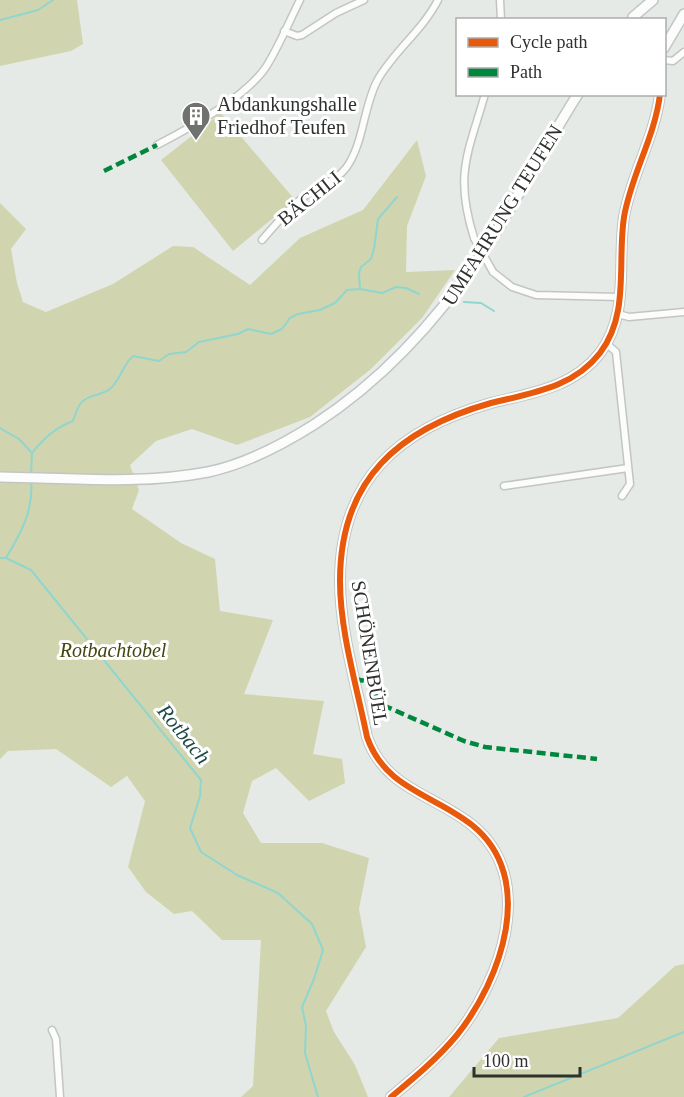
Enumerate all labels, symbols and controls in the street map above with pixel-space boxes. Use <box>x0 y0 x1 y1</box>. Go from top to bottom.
legend <box>456 18 666 96</box>
text: Cycle path <box>510 32 587 52</box>
text: Path <box>510 62 542 82</box>
place label: Abdankungshalle Friedhof Teufen <box>217 93 357 138</box>
building icon: Abdankungshalle Friedhof Teufen <box>180 100 212 142</box>
street label: UMFAHRUNG TEUFEN <box>437 121 567 309</box>
street label: BÄCHLI <box>273 166 345 230</box>
street label: SCHÖNENBÜEL <box>348 579 392 727</box>
park label: Rotbachtobel <box>59 639 167 661</box>
water label: Rotbach <box>152 698 215 769</box>
scale bar <box>474 1040 580 1078</box>
text: 100 m <box>483 1051 529 1071</box>

